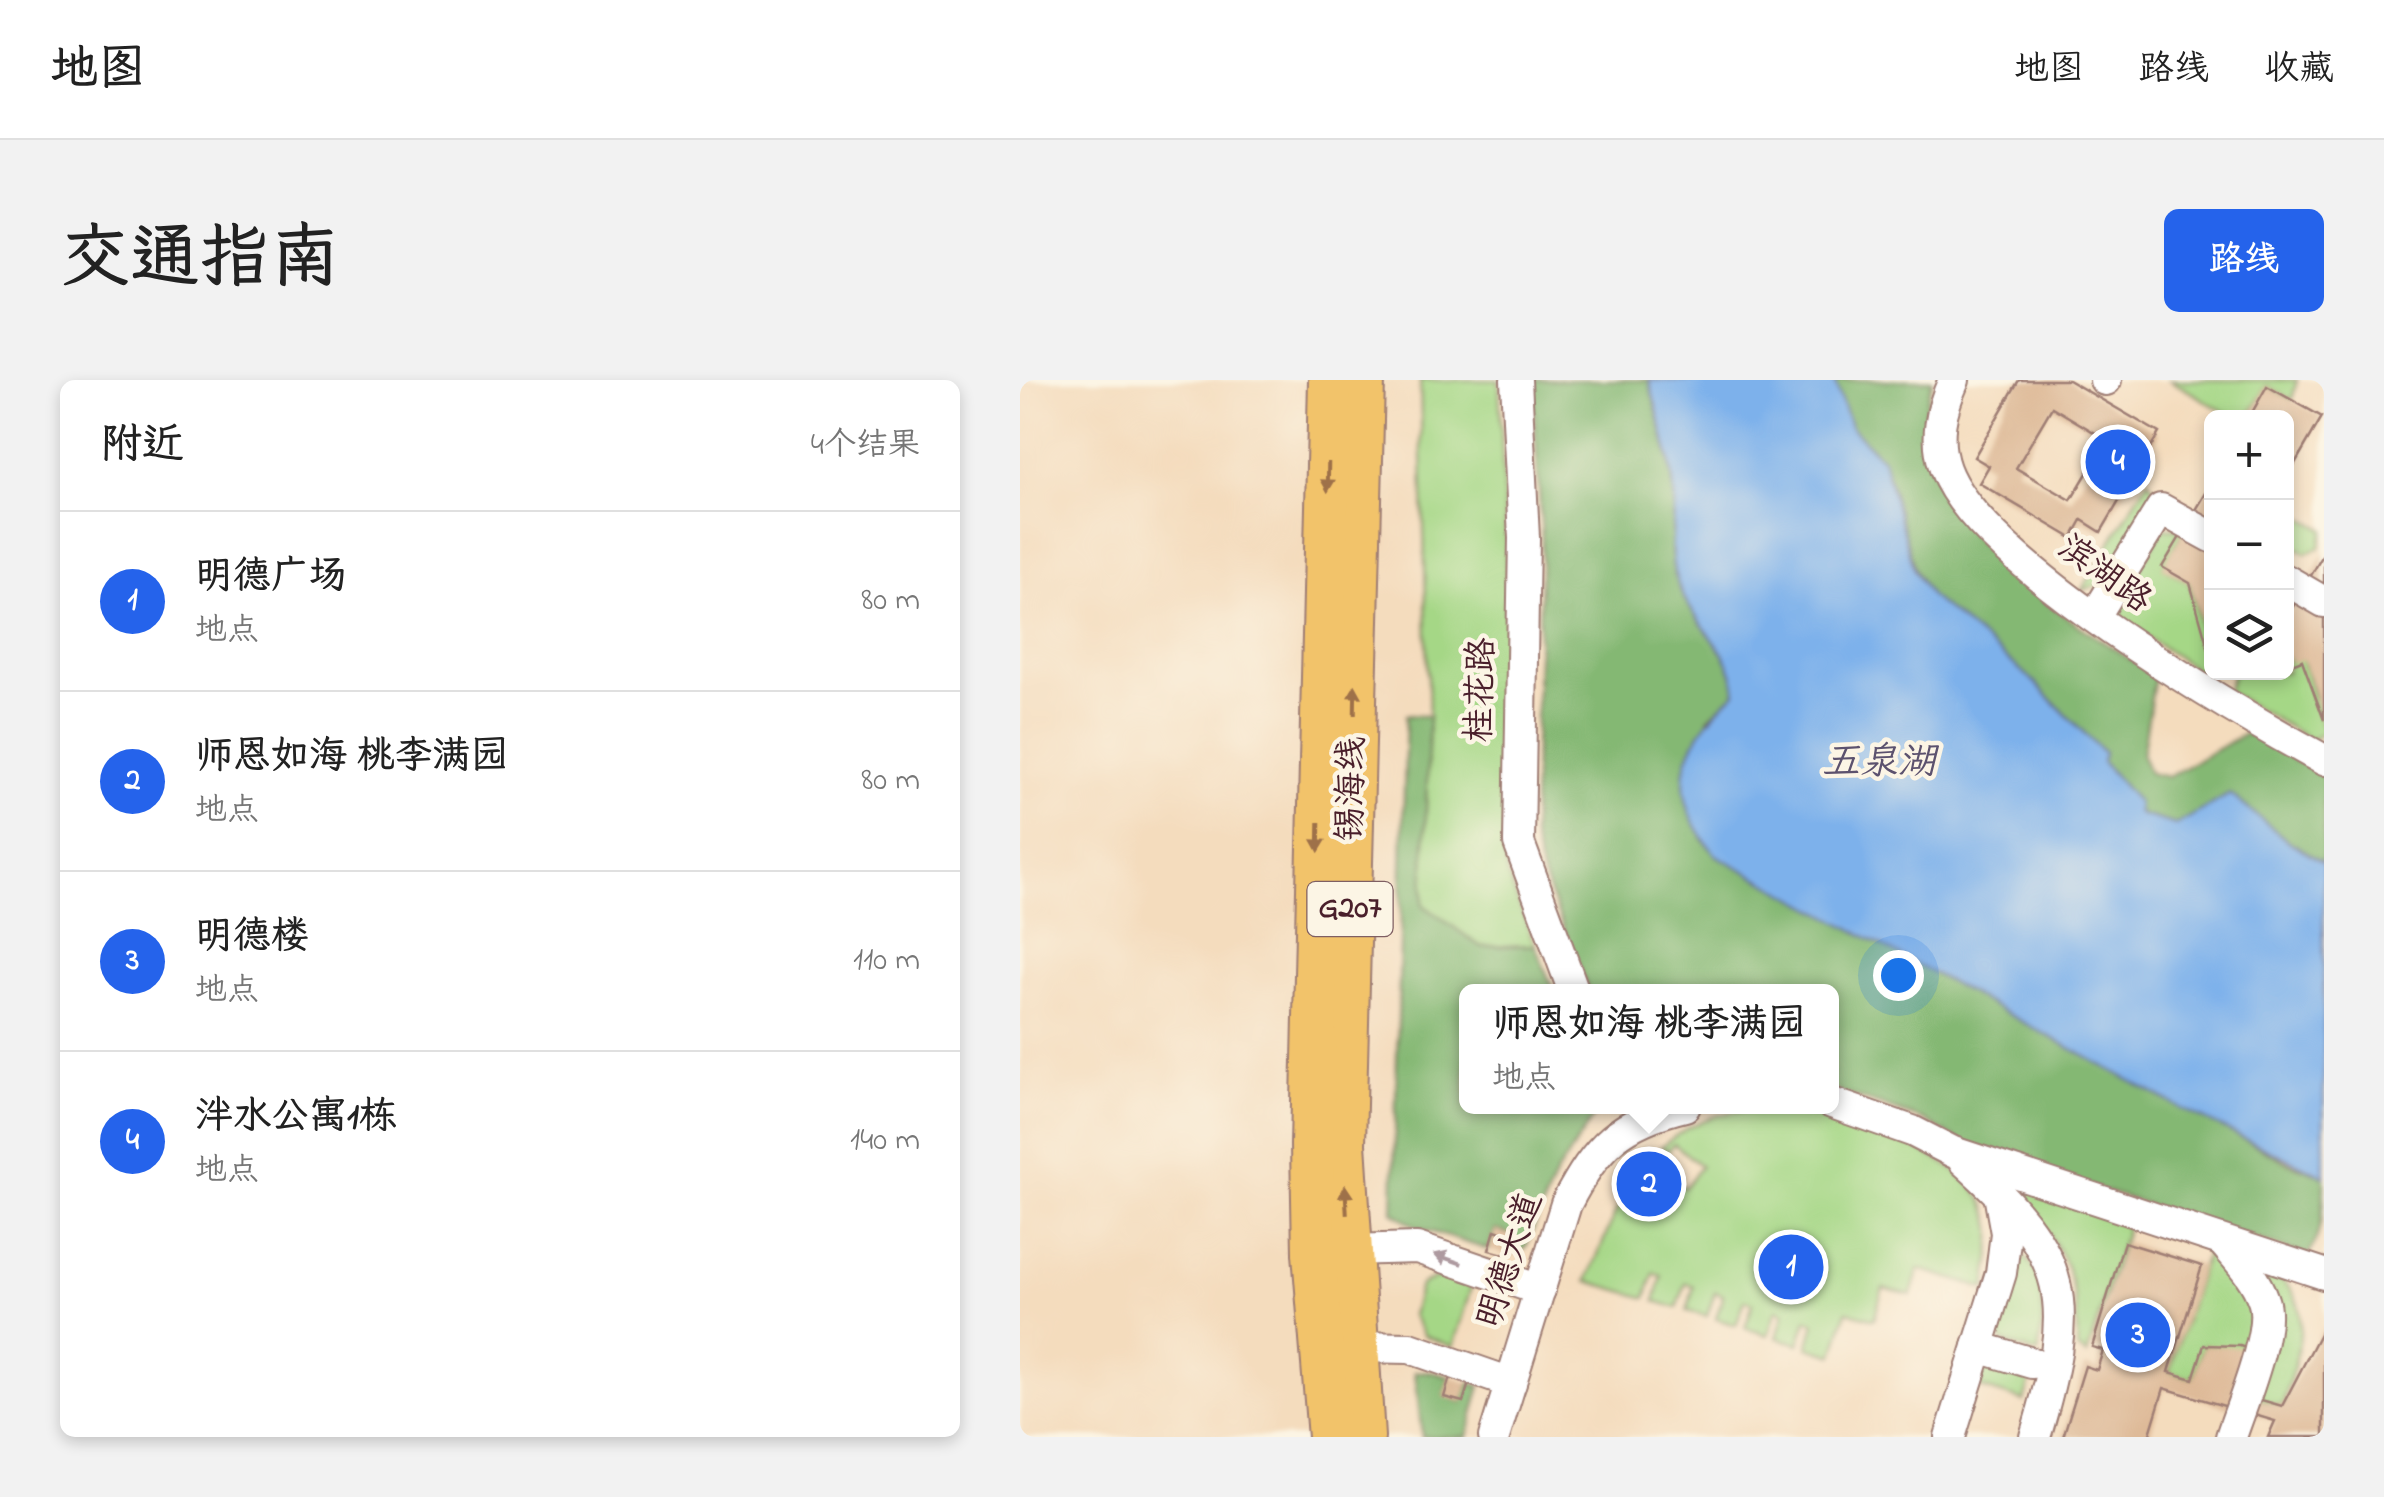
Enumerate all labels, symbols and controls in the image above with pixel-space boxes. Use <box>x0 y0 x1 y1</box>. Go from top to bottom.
text: 地图 <box>50 36 146 106</box>
text: 地图 <box>2014 45 2084 96</box>
text: 路线 <box>2139 45 2209 96</box>
text: 收藏 <box>2264 45 2334 96</box>
button: 路线 <box>2164 209 2324 312</box>
text: 交通指南 <box>60 211 340 313</box>
map controls <box>2204 410 2294 680</box>
button: + <box>2204 410 2294 500</box>
text: 附近 <box>100 416 184 477</box>
text: 4个结果 <box>811 423 920 470</box>
pin: 4 <box>2086 424 2150 500</box>
one-way arrow <box>1320 462 1336 494</box>
button: − <box>2204 500 2294 590</box>
street label: 滨湖路 <box>2047 524 2161 626</box>
text: 明德广场 <box>195 550 347 606</box>
text: 1 <box>127 578 138 625</box>
text: 80 m <box>861 578 920 625</box>
button: layers <box>2204 590 2294 680</box>
text: 地点 <box>195 608 259 655</box>
street label: 桂花路 <box>1455 637 1509 743</box>
one-way arrow <box>1347 684 1363 716</box>
text: 师恩如海 桃李满园 <box>195 730 509 786</box>
street label: 锡海线 <box>1327 736 1379 842</box>
water label: 五泉湖 <box>1822 736 1940 792</box>
text: 2 <box>125 758 140 805</box>
text: 80 m <box>861 758 920 805</box>
text: 地点 <box>195 788 259 835</box>
one-way arrow <box>1311 822 1327 854</box>
road number: G207 <box>1308 882 1392 936</box>
text: 明德楼 <box>195 910 309 966</box>
text: 3 <box>126 938 139 985</box>
text: 110 m <box>853 938 920 985</box>
your location <box>1873 950 1924 1001</box>
text: 地点 <box>195 968 259 1015</box>
popup <box>1459 984 1839 1114</box>
text: 师恩如海 桃李满园 <box>1492 998 1806 1054</box>
text: 地点 <box>1492 1056 1556 1103</box>
text: 泮水公寓1栋 <box>195 1090 397 1146</box>
text: 4 <box>126 1118 139 1165</box>
text: 140 m <box>850 1118 920 1165</box>
pin: 2 <box>1616 1146 1682 1222</box>
text: 地点 <box>195 1148 259 1195</box>
one-way arrow <box>1338 1184 1354 1216</box>
street label: 明德大道 <box>1465 1187 1557 1335</box>
pin: 1 <box>1758 1230 1824 1304</box>
one-way arrow <box>1432 1250 1462 1265</box>
pin: 3 <box>2106 1298 2170 1372</box>

